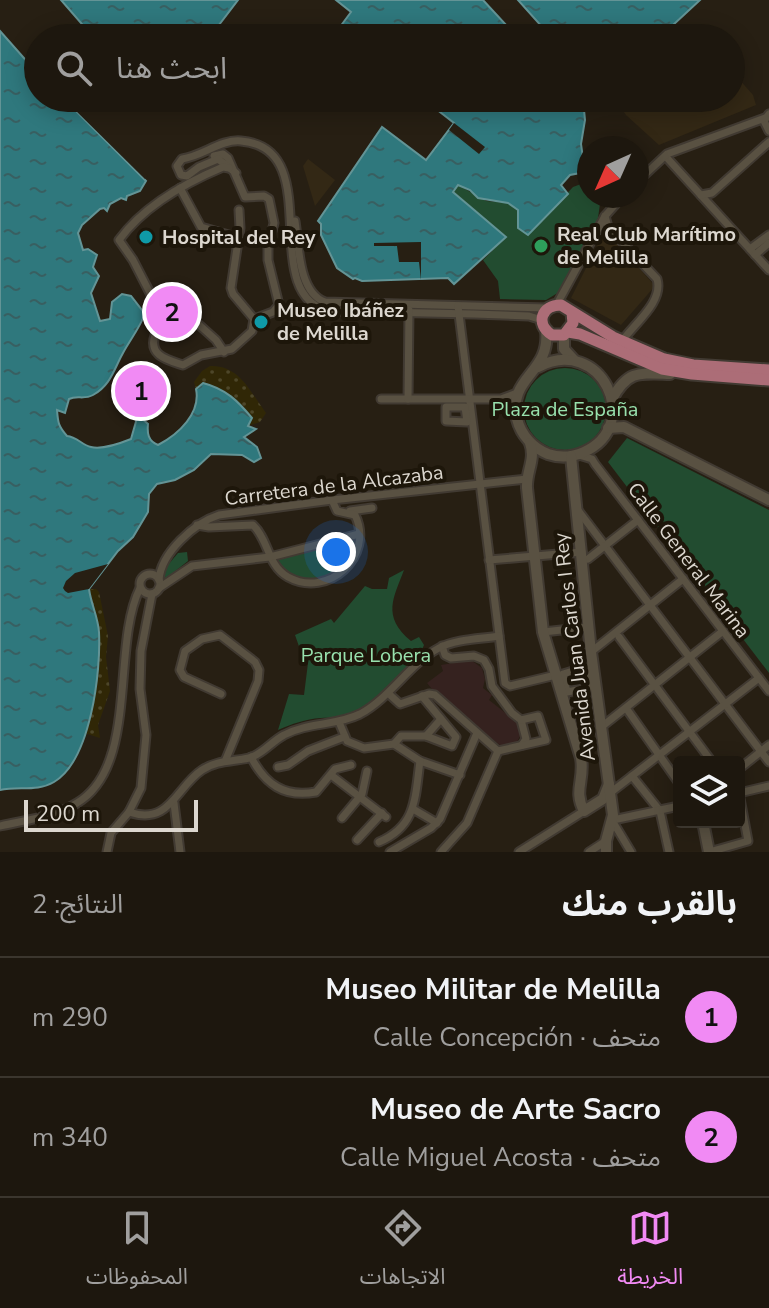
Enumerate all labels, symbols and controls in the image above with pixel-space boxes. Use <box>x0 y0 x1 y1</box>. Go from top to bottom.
search box <box>24 24 745 112</box>
icon: search <box>52 46 96 90</box>
text: ابحث هنا <box>116 48 227 89</box>
north arrow <box>577 136 649 208</box>
place label: Real Club Marítimo de Melilla <box>557 221 736 271</box>
place label: Hospital del Rey <box>162 224 316 251</box>
marker: Hospital del Rey <box>137 228 155 246</box>
marker: Real Club Marítimo de Melilla <box>532 237 550 255</box>
pin: 2 <box>146 282 198 342</box>
place label: Museo Ibáñez de Melilla <box>277 297 404 347</box>
marker: Museo Ibáñez de Melilla <box>252 313 270 331</box>
pin: 1 <box>115 361 167 421</box>
park label: Plaza de España <box>492 396 638 423</box>
street label: Carretera de la Alcazaba <box>223 459 445 512</box>
street label: Calle General Marina <box>621 477 756 644</box>
street label: Avenida Juan Carlos I Rey <box>547 531 602 763</box>
your location <box>316 532 356 572</box>
park label: Parque Lobera <box>301 642 431 669</box>
map controls <box>673 756 745 828</box>
button: layers <box>673 756 745 828</box>
scale bar <box>24 796 198 832</box>
text: 200 m <box>36 799 100 829</box>
text: بالقرب منك <box>562 881 737 927</box>
text: النتائج: 2 <box>32 887 123 922</box>
text: Museo Militar de Melilla <box>325 969 661 1010</box>
text: 290 m <box>32 1000 108 1035</box>
text: 1 <box>703 1000 719 1035</box>
text: متحف · Calle Concepción <box>373 1020 661 1055</box>
text: Museo de Arte Sacro <box>370 1089 661 1130</box>
text: 340 m <box>32 1120 108 1155</box>
text: 2 <box>703 1120 719 1155</box>
text: متحف · Calle Miguel Acosta <box>340 1140 661 1175</box>
tab: المحفوظات <box>86 1206 188 1300</box>
tab: الاتجاهات <box>360 1206 446 1300</box>
tab: الخريطة <box>617 1206 683 1300</box>

